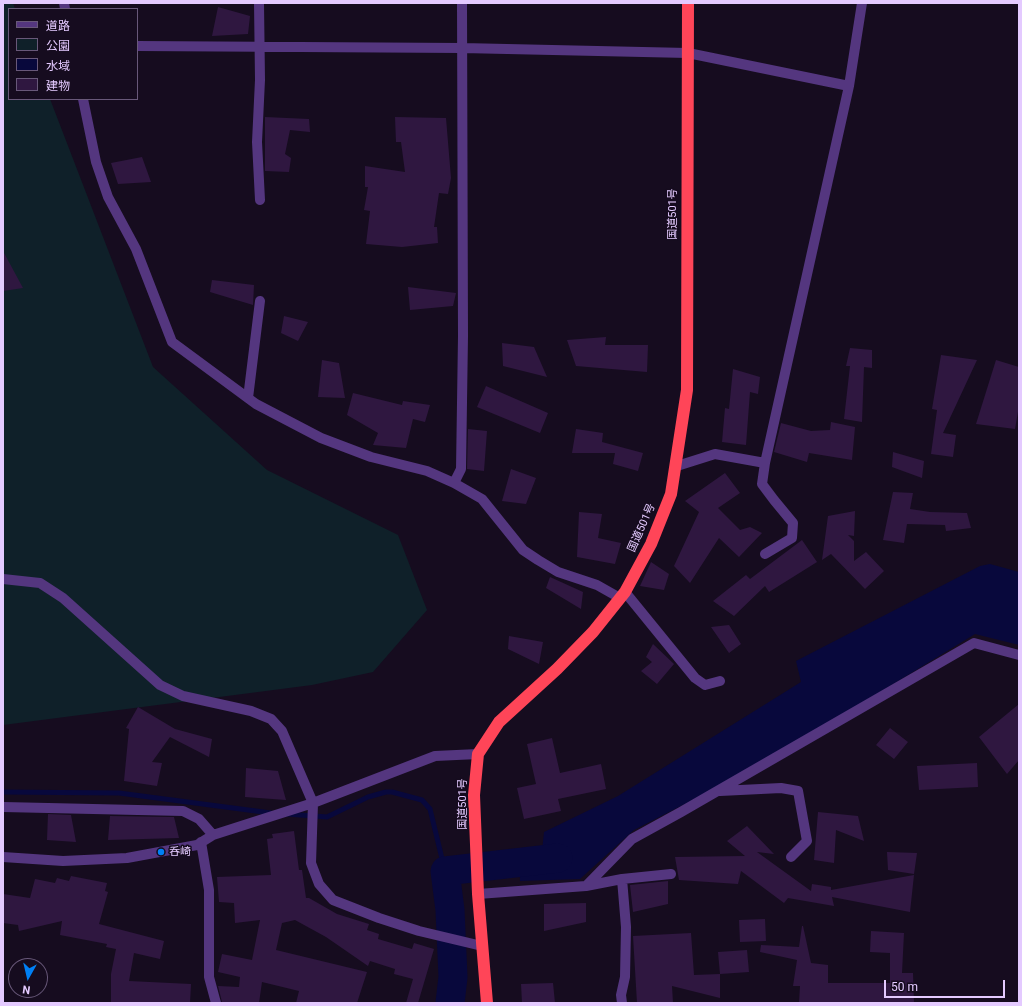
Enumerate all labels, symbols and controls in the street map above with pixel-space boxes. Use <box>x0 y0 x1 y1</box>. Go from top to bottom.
legend <box>8 8 138 100</box>
text: 道路 <box>46 19 70 33</box>
text: 公園 <box>46 39 70 53</box>
text: 水域 <box>46 59 70 73</box>
text: 建物 <box>46 79 70 93</box>
street label: 国道501号 <box>666 188 680 240</box>
street label: 国道501号 <box>625 502 659 554</box>
street label: 国道501号 <box>456 778 470 830</box>
place label: 呑崎 <box>169 845 191 859</box>
marker: 呑崎 <box>156 847 166 857</box>
north arrow <box>8 958 48 998</box>
scale bar <box>886 972 1007 998</box>
text: 50 m <box>891 980 918 994</box>
text: N <box>22 982 31 996</box>

